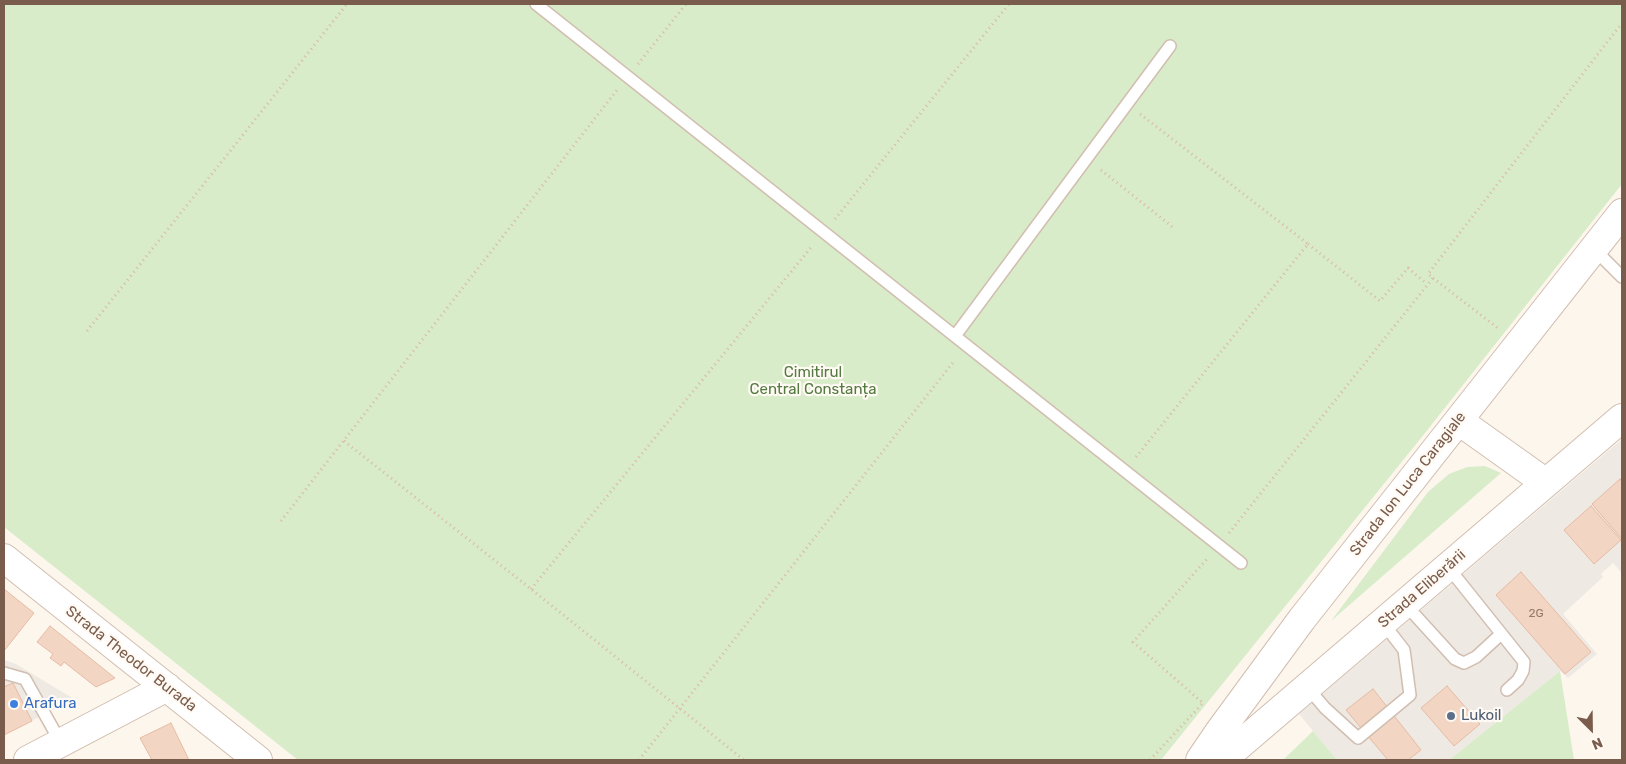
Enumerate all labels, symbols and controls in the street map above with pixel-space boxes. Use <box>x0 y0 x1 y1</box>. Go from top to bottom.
park label: Cimitirul Central Constanța <box>749 364 877 399</box>
street label: Strada Ion Luca Caragiale <box>1346 408 1470 560</box>
street label: Strada Eliberării <box>1374 546 1470 632</box>
street label: Strada Theodor Burada <box>62 602 200 716</box>
house number: 2G <box>1528 607 1544 621</box>
place label: Arafura <box>24 695 76 713</box>
marker: Arafura <box>8 698 20 710</box>
north arrow <box>1566 704 1616 754</box>
place label: Lukoil <box>1461 707 1501 725</box>
marker: Lukoil <box>1445 710 1457 722</box>
text: N <box>1589 733 1605 753</box>

